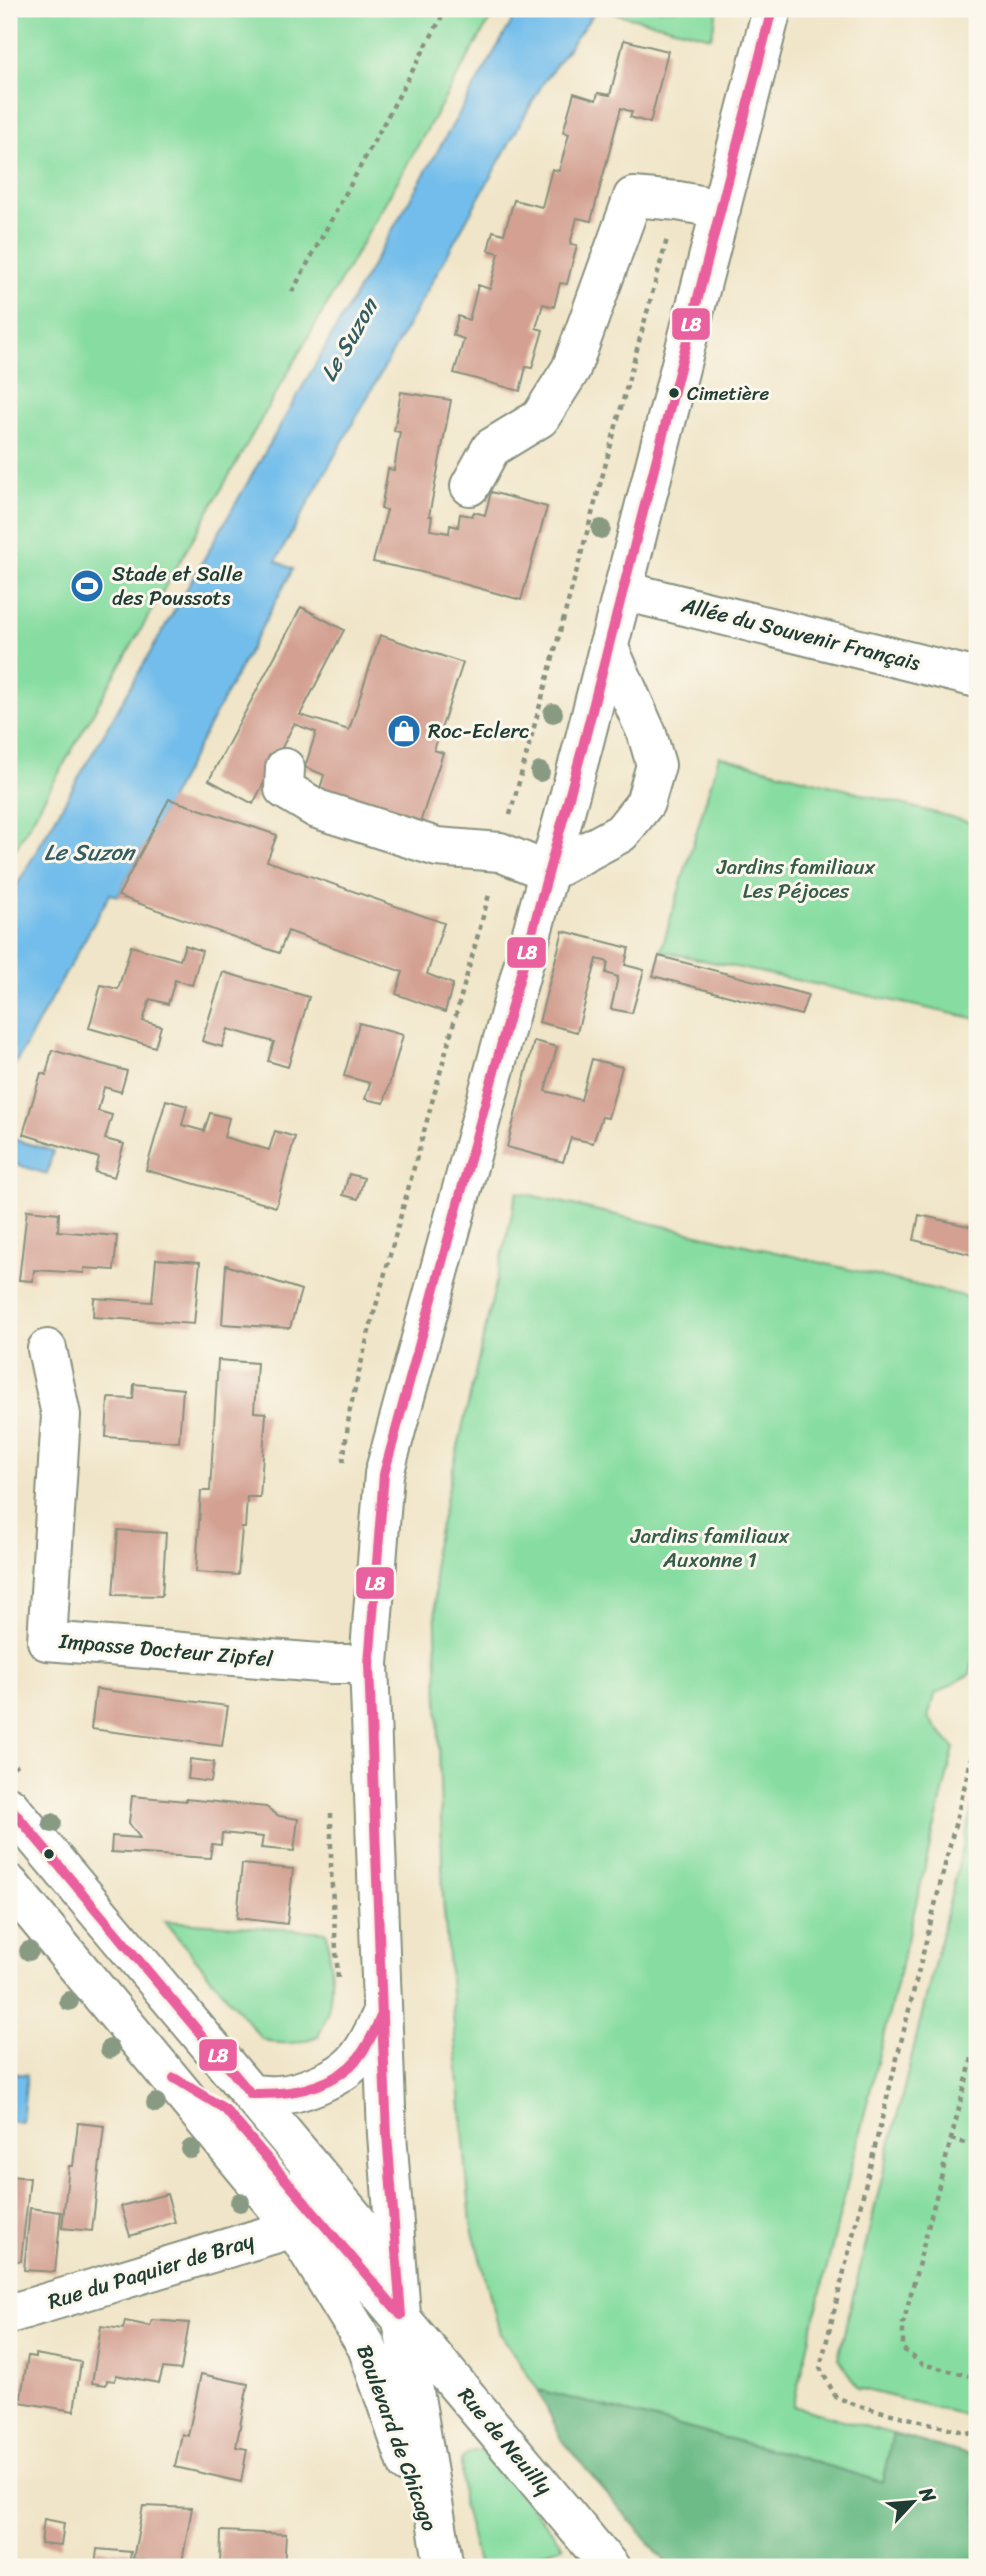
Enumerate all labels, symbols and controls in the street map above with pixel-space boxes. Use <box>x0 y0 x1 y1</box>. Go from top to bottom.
water label: Le Suzon <box>309 289 391 389</box>
line badge: L8 <box>671 307 711 341</box>
text: L8 <box>681 308 702 341</box>
place label: Cimetière <box>687 377 770 410</box>
marker: Cimetière <box>667 386 681 400</box>
place label: Stade et Salle des Poussots <box>112 555 243 617</box>
sports icon: Stade et Salle des Poussots <box>68 567 106 605</box>
street label: Allée du Souvenir Français <box>677 586 925 682</box>
shop icon: Roc-Eclerc <box>385 712 423 750</box>
place label: Roc-Eclerc <box>428 712 530 750</box>
water label: Le Suzon <box>44 832 137 873</box>
park label: Jardins familiaux Les Péjoces <box>716 848 875 910</box>
line badge: L8 <box>506 936 547 969</box>
text: L8 <box>517 936 538 969</box>
park label: Jardins familiaux Auxonne 1 <box>630 1517 789 1579</box>
line badge: L8 <box>355 1566 395 1600</box>
text: L8 <box>365 1567 386 1600</box>
street label: Impasse Docteur Zipfel <box>57 1622 275 1678</box>
unlabelled marker <box>42 1847 56 1861</box>
line badge: L8 <box>198 2038 238 2072</box>
text: L8 <box>208 2039 229 2072</box>
street label: Rue du Paquier de Bray <box>43 2221 259 2320</box>
street label: Boulevard de Chicago <box>346 2339 449 2537</box>
street label: Rue de Neuilly <box>448 2378 562 2504</box>
north arrow <box>878 2468 948 2538</box>
text: N <box>910 2481 946 2509</box>

